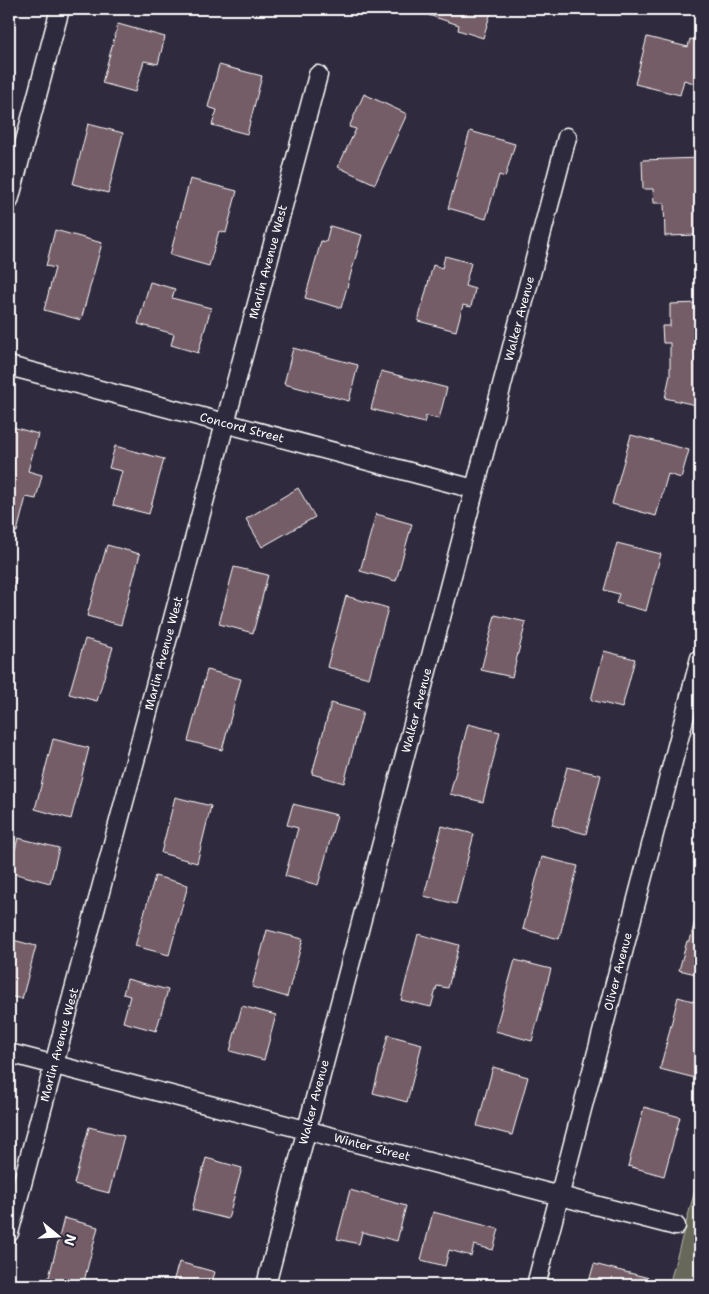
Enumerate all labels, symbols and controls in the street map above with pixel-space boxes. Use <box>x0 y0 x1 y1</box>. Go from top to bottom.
street label: Marlin Avenue West <box>245 203 291 321</box>
street label: Walker Avenue <box>501 274 538 363</box>
street label: Concord Street <box>198 409 286 446</box>
street label: Marlin Avenue West <box>141 594 187 712</box>
street label: Walker Avenue <box>398 666 436 755</box>
street label: Oliver Avenue <box>600 930 636 1013</box>
street label: Marlin Avenue West <box>36 986 82 1103</box>
street label: Walker Avenue <box>295 1058 333 1146</box>
street label: Winter Street <box>332 1130 412 1165</box>
north arrow <box>32 1212 82 1262</box>
text: N <box>60 1232 81 1248</box>

